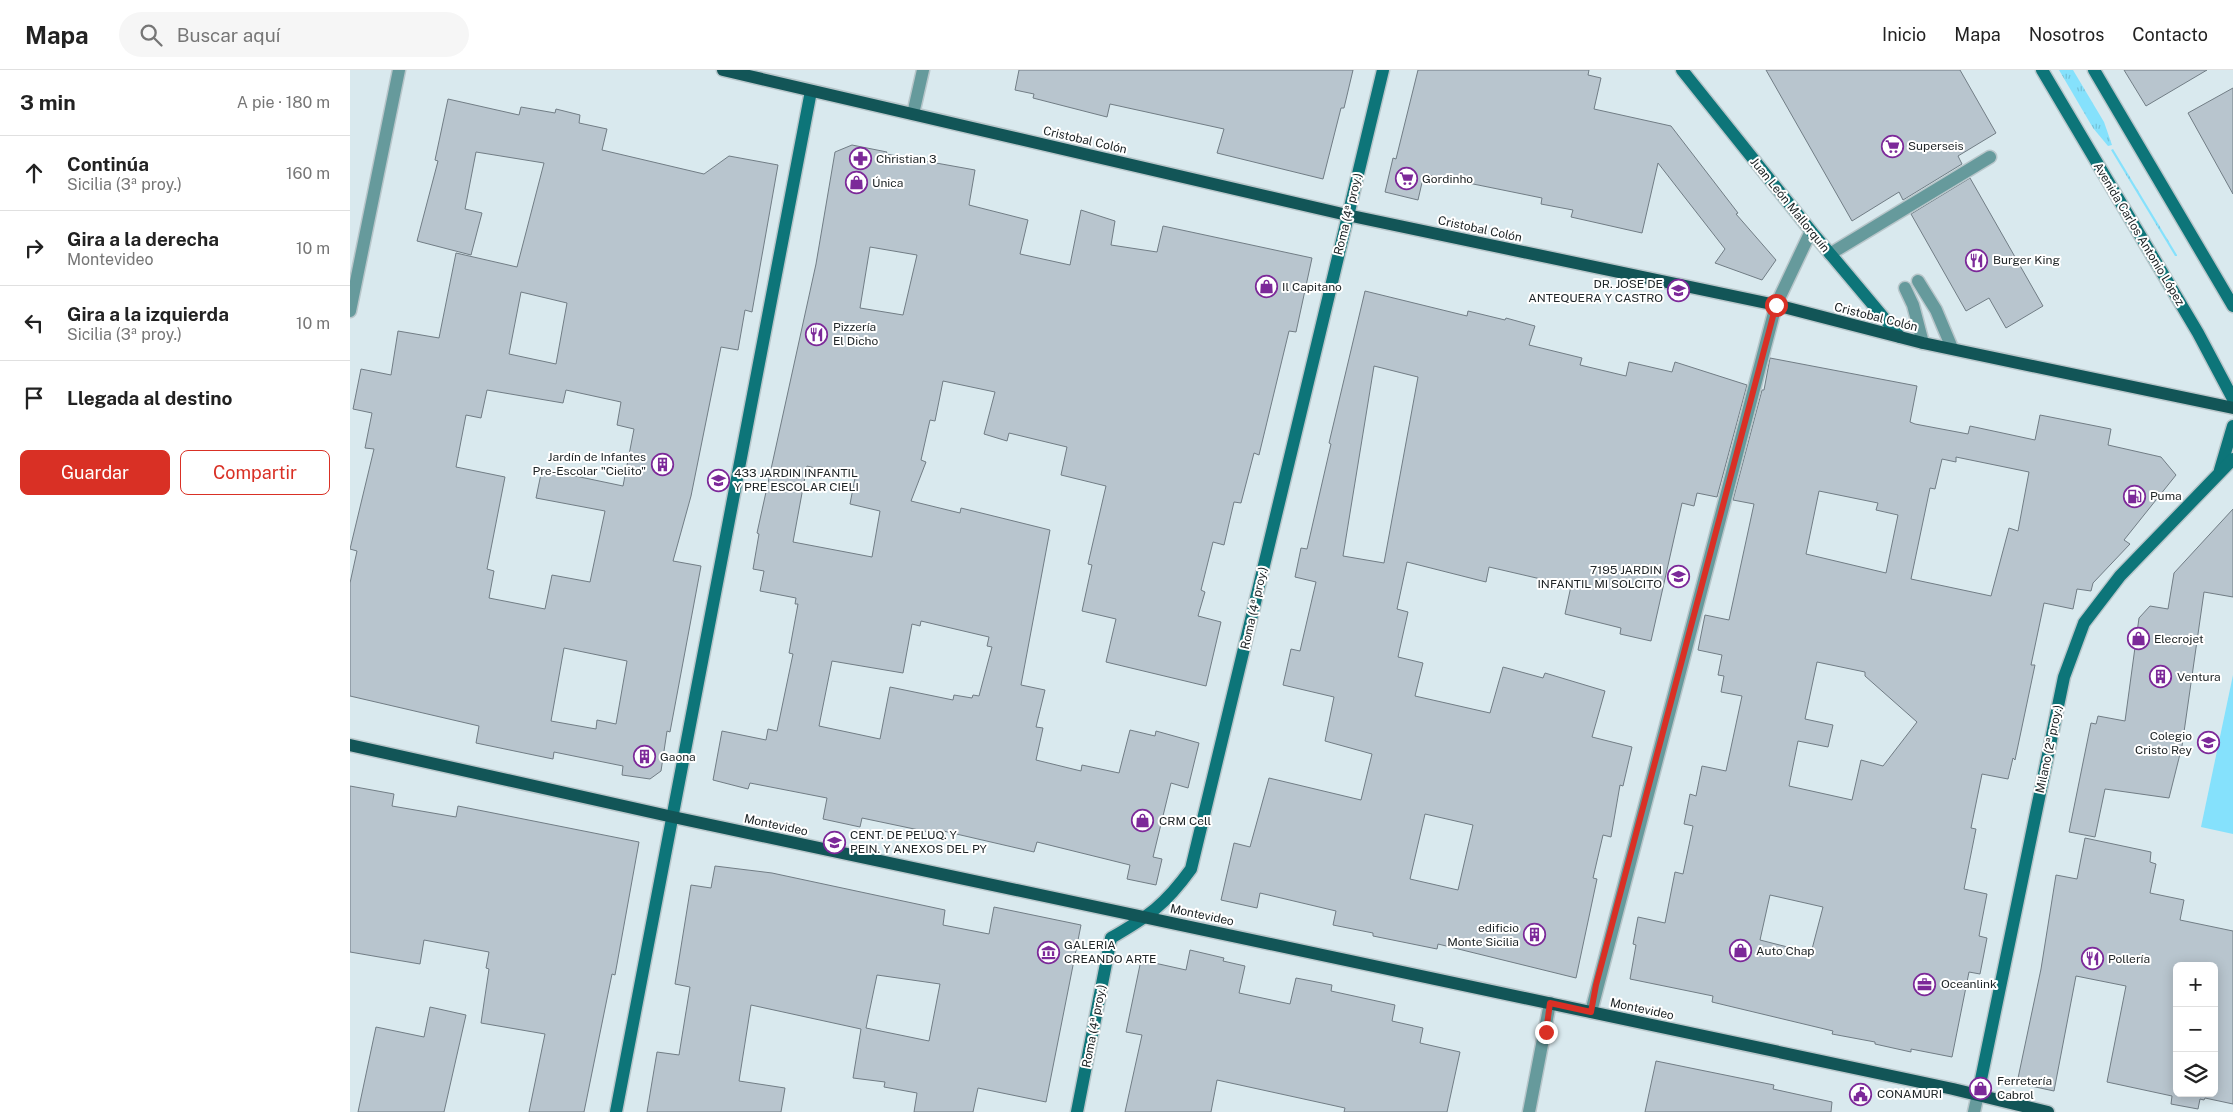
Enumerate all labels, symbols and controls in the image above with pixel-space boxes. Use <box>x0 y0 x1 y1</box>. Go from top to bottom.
search box <box>119 12 469 57</box>
text: Mapa <box>25 21 89 49</box>
icon: search <box>137 21 165 49</box>
text: Buscar aquí <box>177 24 280 46</box>
text: Inicio <box>1882 24 1926 45</box>
text: Mapa <box>1954 24 2001 45</box>
text: Nosotros <box>2029 24 2104 45</box>
text: Contacto <box>2132 24 2208 45</box>
text: 3 min <box>20 90 76 115</box>
text: A pie · 180 m <box>237 93 330 112</box>
street label: Cristobal Colón <box>1042 124 1128 156</box>
supermarket icon: Superseis <box>1880 134 1904 158</box>
place label: Superseis <box>1908 139 1964 153</box>
pharmacy icon: Christian 3 <box>848 147 872 171</box>
place label: Christian 3 <box>876 152 936 166</box>
text: Continúa <box>67 153 149 175</box>
street label: Juan León Mallorquín <box>1748 155 1833 255</box>
icon: ahead <box>20 159 48 187</box>
street label: Avenida Carlos Antonio López <box>2091 160 2188 308</box>
text: 160 m <box>286 164 330 183</box>
supermarket icon: Gordinho <box>1394 167 1418 191</box>
shop icon: Única <box>844 171 868 195</box>
street label: Roma (4ª proy.) <box>1331 171 1365 257</box>
place label: Gordinho <box>1422 172 1473 186</box>
text: Sicilia (3ª proy.) <box>67 175 182 194</box>
place label: Única <box>872 176 903 190</box>
street label: Cristobal Colón <box>1437 213 1523 245</box>
text: Gira a la derecha <box>67 228 219 250</box>
icon: right <box>20 234 48 262</box>
text: 10 m <box>296 239 330 258</box>
restaurant icon: Burger King <box>1965 248 1989 272</box>
text: Montevideo <box>67 250 154 269</box>
place label: Burger King <box>1993 253 2060 267</box>
shop icon: Il Capitano <box>1254 275 1278 299</box>
place label: DR. JOSE DE ANTEQUERA Y CASTRO <box>1528 277 1663 305</box>
school or university icon: DR. JOSE DE ANTEQUERA Y CASTRO <box>1667 279 1691 303</box>
place label: Il Capitano <box>1282 280 1342 294</box>
route start <box>1765 294 1788 317</box>
street label: Cristobal Colón <box>1833 300 1919 334</box>
text: Gira a la izquierda <box>67 303 229 325</box>
icon: left <box>20 309 48 337</box>
text: 10 m <box>296 314 330 333</box>
place label: Pizzería El Dicho <box>833 320 878 348</box>
restaurant icon: Pizzería El Dicho <box>805 322 829 346</box>
text: Sicilia (3ª proy.) <box>67 325 182 344</box>
icon: arrive <box>20 384 48 412</box>
text: Llegada al destino <box>67 387 232 409</box>
button: Guardar <box>20 450 170 495</box>
button: Compartir <box>180 450 330 495</box>
place label: Jardín de Infantes Pre-Escolar "Cielito" <box>533 450 646 478</box>
building icon: Jardín de Infantes Pre-Escolar "Cielito" <box>650 452 674 476</box>
place label: 433 JARDIN INFANTIL Y PRE ESCOLAR CIELI <box>734 466 859 494</box>
school or university icon: 433 JARDIN INFANTIL Y PRE ESCOLAR CIELI <box>706 468 730 492</box>
fuel station icon: Puma <box>2122 484 2146 508</box>
place label: Puma <box>2150 489 2182 503</box>
place label: 7195 JARDIN INFANTIL MI SOLCITO <box>1537 563 1662 591</box>
street label: Roma (4ª proy.) <box>1238 565 1270 651</box>
school or university icon: 7195 JARDIN INFANTIL MI SOLCITO <box>1666 565 1690 589</box>
shop icon: Elecrojet <box>2126 627 2150 651</box>
place label: Elecrojet <box>2154 632 2204 646</box>
building icon: Ventura <box>2149 665 2173 689</box>
place label: Ventura <box>2177 670 2221 684</box>
street label: Milano (2ª proy.) <box>2033 704 2065 794</box>
place label: Colegio Cristo Rey <box>2135 729 2193 757</box>
school or university icon: Colegio Cristo Rey <box>2196 731 2220 755</box>
building icon: Gaona <box>632 745 656 769</box>
place label: Gaona <box>660 750 696 764</box>
shop icon: CRM Cell <box>1131 809 1155 833</box>
street label: Montevideo <box>743 811 809 839</box>
place label: CRM Cell <box>1159 814 1211 828</box>
place label: CENT. DE PELUQ. Y PEIN. Y ANEXOS DEL PY <box>850 828 987 856</box>
school or university icon: CENT. DE PELUQ. Y PEIN. Y ANEXOS DEL PY <box>822 830 846 854</box>
street label: Montevideo <box>1169 901 1235 929</box>
place label: edificio Monte Sicilia <box>1447 921 1519 949</box>
building icon: edificio Monte Sicilia <box>1523 923 1547 947</box>
place label: GALERIA CREANDO ARTE <box>1064 938 1156 966</box>
shop icon: Auto Chap <box>1728 939 1752 963</box>
museum icon: GALERIA CREANDO ARTE <box>1036 940 1060 964</box>
place label: Auto Chap <box>1756 944 1814 958</box>
restaurant icon: Pollería <box>2080 947 2104 971</box>
place label: Pollería <box>2108 952 2150 966</box>
map controls <box>2173 962 2218 1097</box>
button: + <box>2173 962 2218 1007</box>
office icon: Oceanlink <box>1913 972 1937 996</box>
place label: Oceanlink <box>1941 977 1997 991</box>
street label: Roma (4ª proy.) <box>1079 983 1109 1069</box>
street label: Montevideo <box>1609 995 1675 1023</box>
button: − <box>2173 1007 2218 1052</box>
route end <box>1535 1021 1558 1044</box>
button: layers <box>2173 1052 2218 1097</box>
place label: Ferretería Cabrol <box>1997 1074 2052 1102</box>
shop icon: Ferretería Cabrol <box>1969 1076 1993 1100</box>
public building icon: CONAMURI <box>1849 1082 1873 1106</box>
place label: CONAMURI <box>1877 1087 1942 1101</box>

